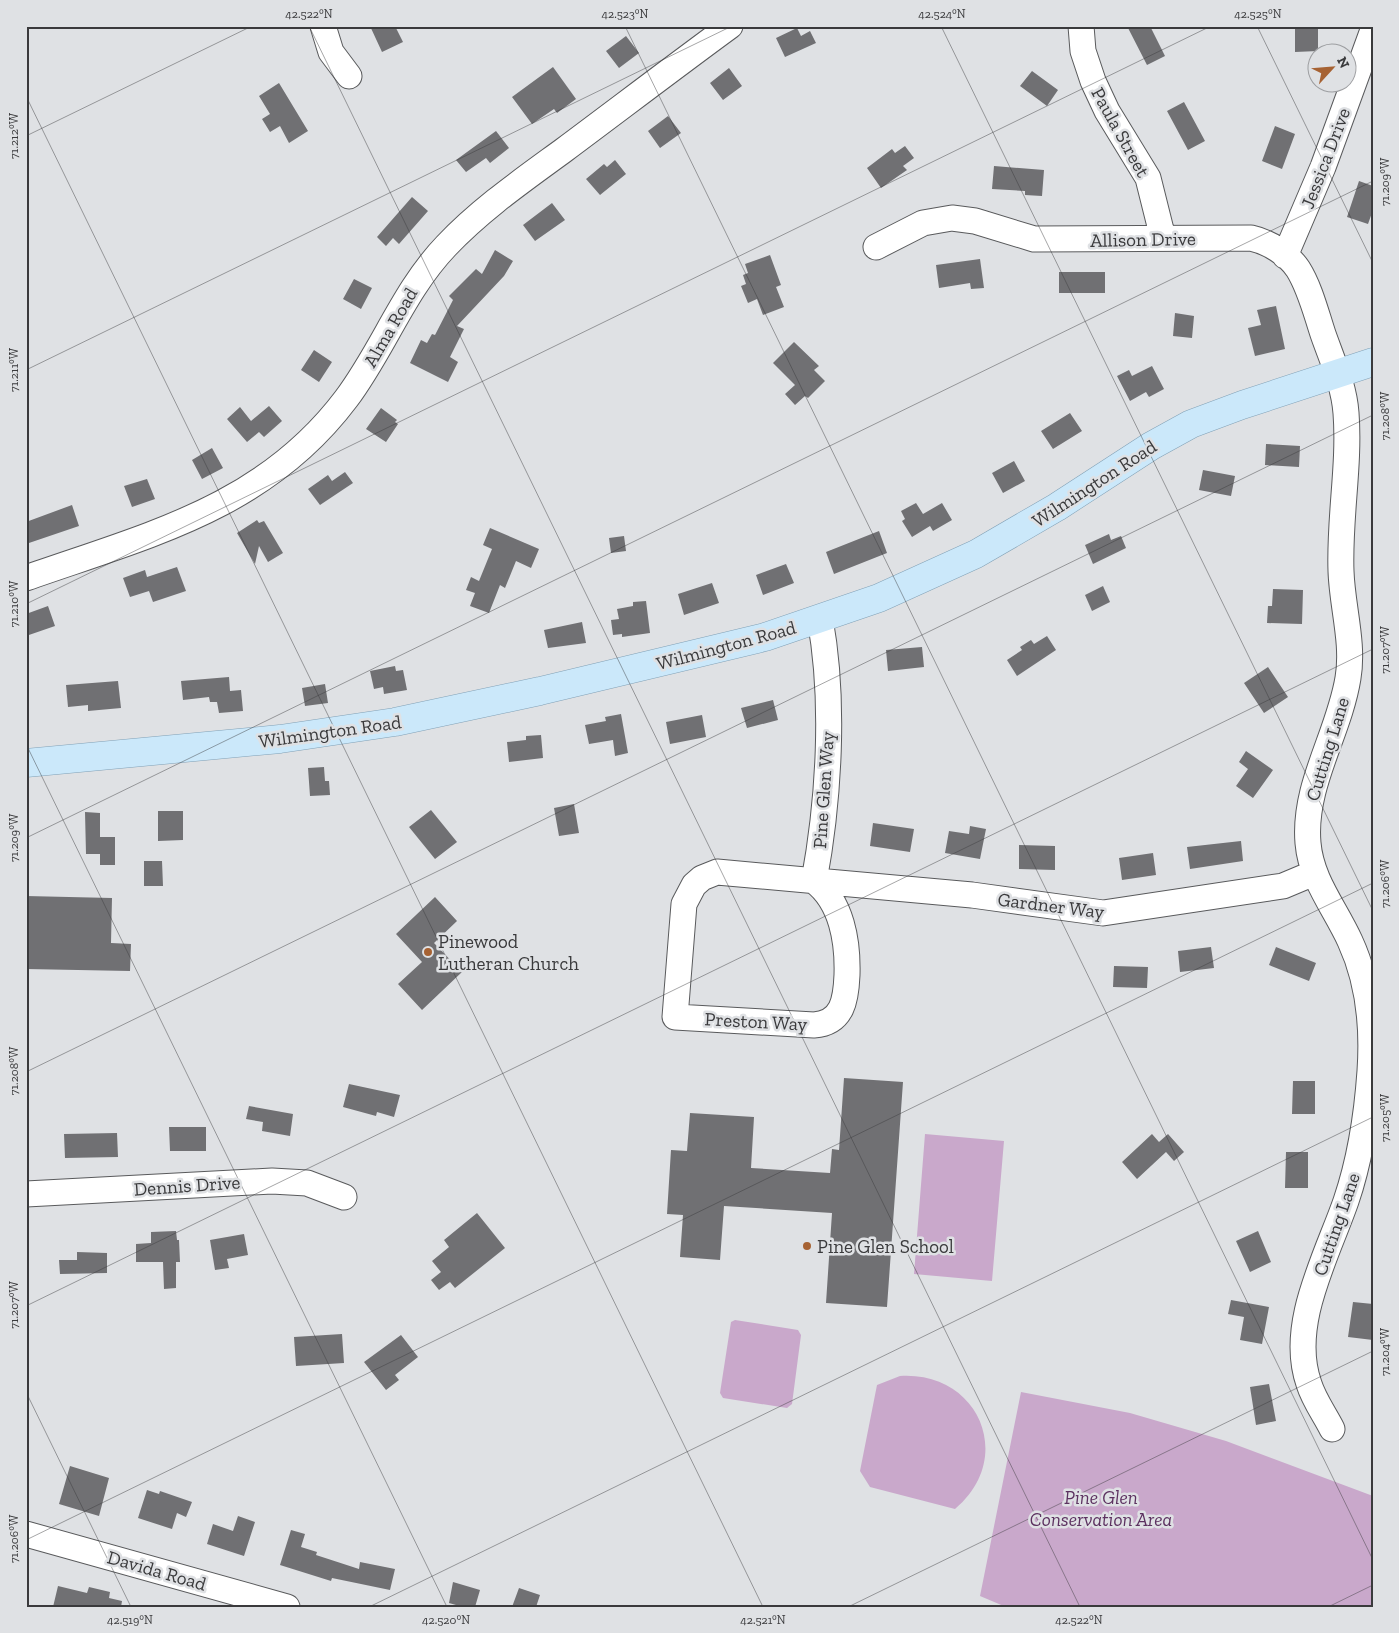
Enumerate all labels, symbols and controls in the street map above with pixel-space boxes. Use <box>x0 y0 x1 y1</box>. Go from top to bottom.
text: 42.522°N <box>285 7 333 21</box>
text: 42.523°N <box>602 7 649 21</box>
text: 42.524°N <box>918 7 966 21</box>
text: 42.525°N <box>1234 7 1282 21</box>
north arrow <box>1306 42 1356 92</box>
text: N <box>1333 54 1353 71</box>
street label: Paula Street <box>1086 83 1155 181</box>
street label: Jessica Drive <box>1296 104 1355 212</box>
text: 71.212°W <box>7 112 21 159</box>
text: 71.209°W <box>1378 157 1392 206</box>
street label: Allison Drive <box>1090 227 1196 252</box>
street label: Alma Road <box>358 283 423 371</box>
text: 71.211°W <box>7 347 21 392</box>
text: 71.208°W <box>1378 391 1392 440</box>
street label: Wilmington Road <box>1028 434 1161 532</box>
text: 71.210°W <box>7 580 21 627</box>
street label: Wilmington Road <box>654 616 799 675</box>
text: 71.207°W <box>1378 625 1392 674</box>
street label: Cutting Lane <box>1301 694 1354 804</box>
street label: Wilmington Road <box>257 710 403 753</box>
street label: Pine Glen Way <box>808 730 839 849</box>
text: 71.209°W <box>7 813 21 862</box>
text: 71.206°W <box>1378 859 1392 908</box>
street label: Gardner Way <box>996 888 1106 923</box>
place label: Pinewood Lutheran Church <box>438 930 579 975</box>
marker: Pinewood Lutheran Church <box>422 946 434 958</box>
street label: Preston Way <box>704 1007 808 1036</box>
text: 71.208°W <box>7 1046 21 1095</box>
text: 71.205°W <box>1378 1093 1392 1142</box>
street label: Dennis Drive <box>133 1170 241 1201</box>
street label: Cutting Lane <box>1308 1170 1365 1279</box>
place label: Pine Glen School <box>817 1235 954 1258</box>
marker: Pine Glen School <box>801 1240 813 1252</box>
text: 71.207°W <box>7 1280 21 1329</box>
text: 71.204°W <box>1378 1327 1392 1376</box>
park label: Pine Glen Conservation Area <box>1030 1486 1172 1531</box>
text: 71.206°W <box>7 1514 21 1563</box>
street label: Davida Road <box>105 1545 210 1596</box>
text: 42.519°N <box>107 1613 153 1627</box>
text: 42.520°N <box>422 1613 470 1627</box>
text: 42.521°N <box>740 1613 786 1627</box>
text: 42.522°N <box>1055 1613 1103 1627</box>

